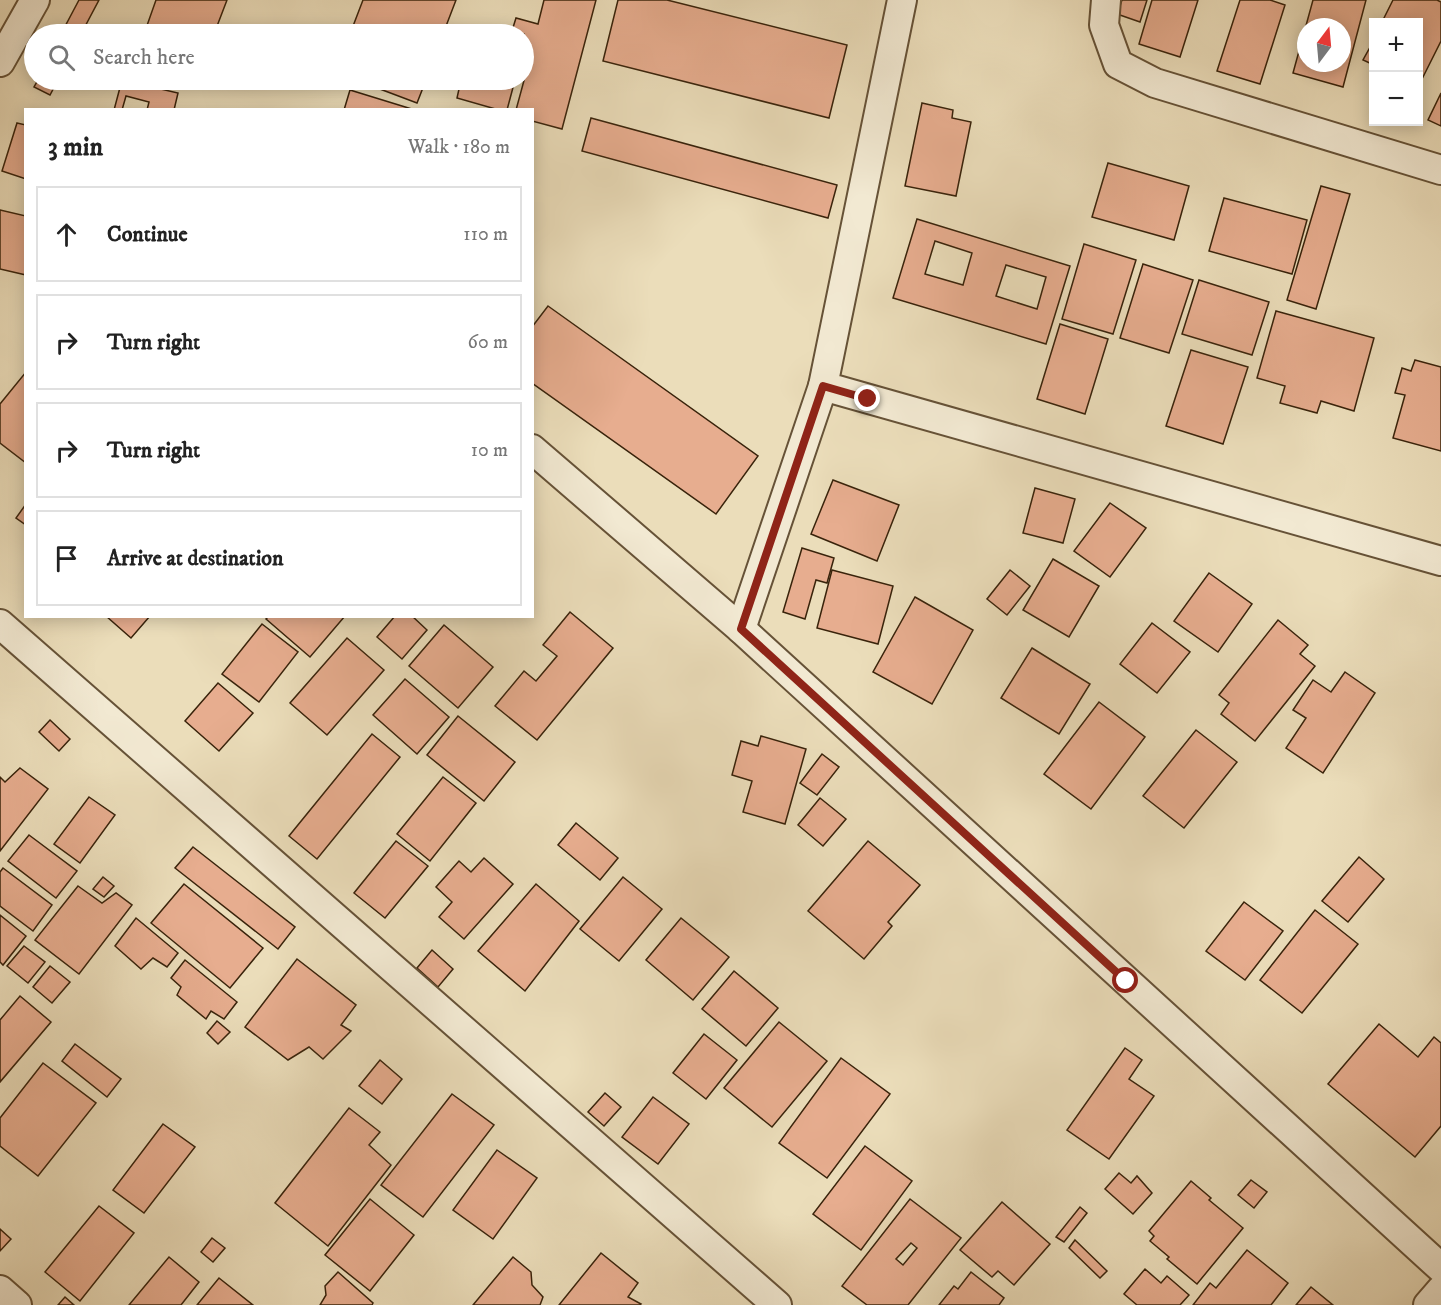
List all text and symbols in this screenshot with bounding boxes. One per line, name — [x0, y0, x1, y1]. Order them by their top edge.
north arrow — [1297, 18, 1351, 72]
map controls — [1369, 18, 1423, 126]
button: + — [1369, 18, 1423, 72]
search box — [24, 24, 534, 90]
icon: search — [45, 41, 78, 74]
text: Search here — [93, 44, 195, 71]
button: − — [1369, 72, 1423, 126]
text: 3 min — [48, 131, 103, 164]
text: Walk · 180 m — [408, 135, 510, 160]
icon: ahead — [50, 218, 83, 251]
text: Continue — [107, 221, 188, 248]
text: 110 m — [463, 222, 508, 247]
icon: right — [50, 326, 83, 359]
text: Turn right — [107, 329, 200, 356]
text: 60 m — [468, 330, 508, 355]
route end — [854, 385, 880, 411]
icon: right — [50, 434, 83, 467]
text: Turn right — [107, 437, 200, 464]
text: 10 m — [471, 438, 508, 463]
icon: arrive — [50, 542, 83, 575]
text: Arrive at destination — [107, 545, 284, 572]
route start — [1112, 967, 1138, 993]

